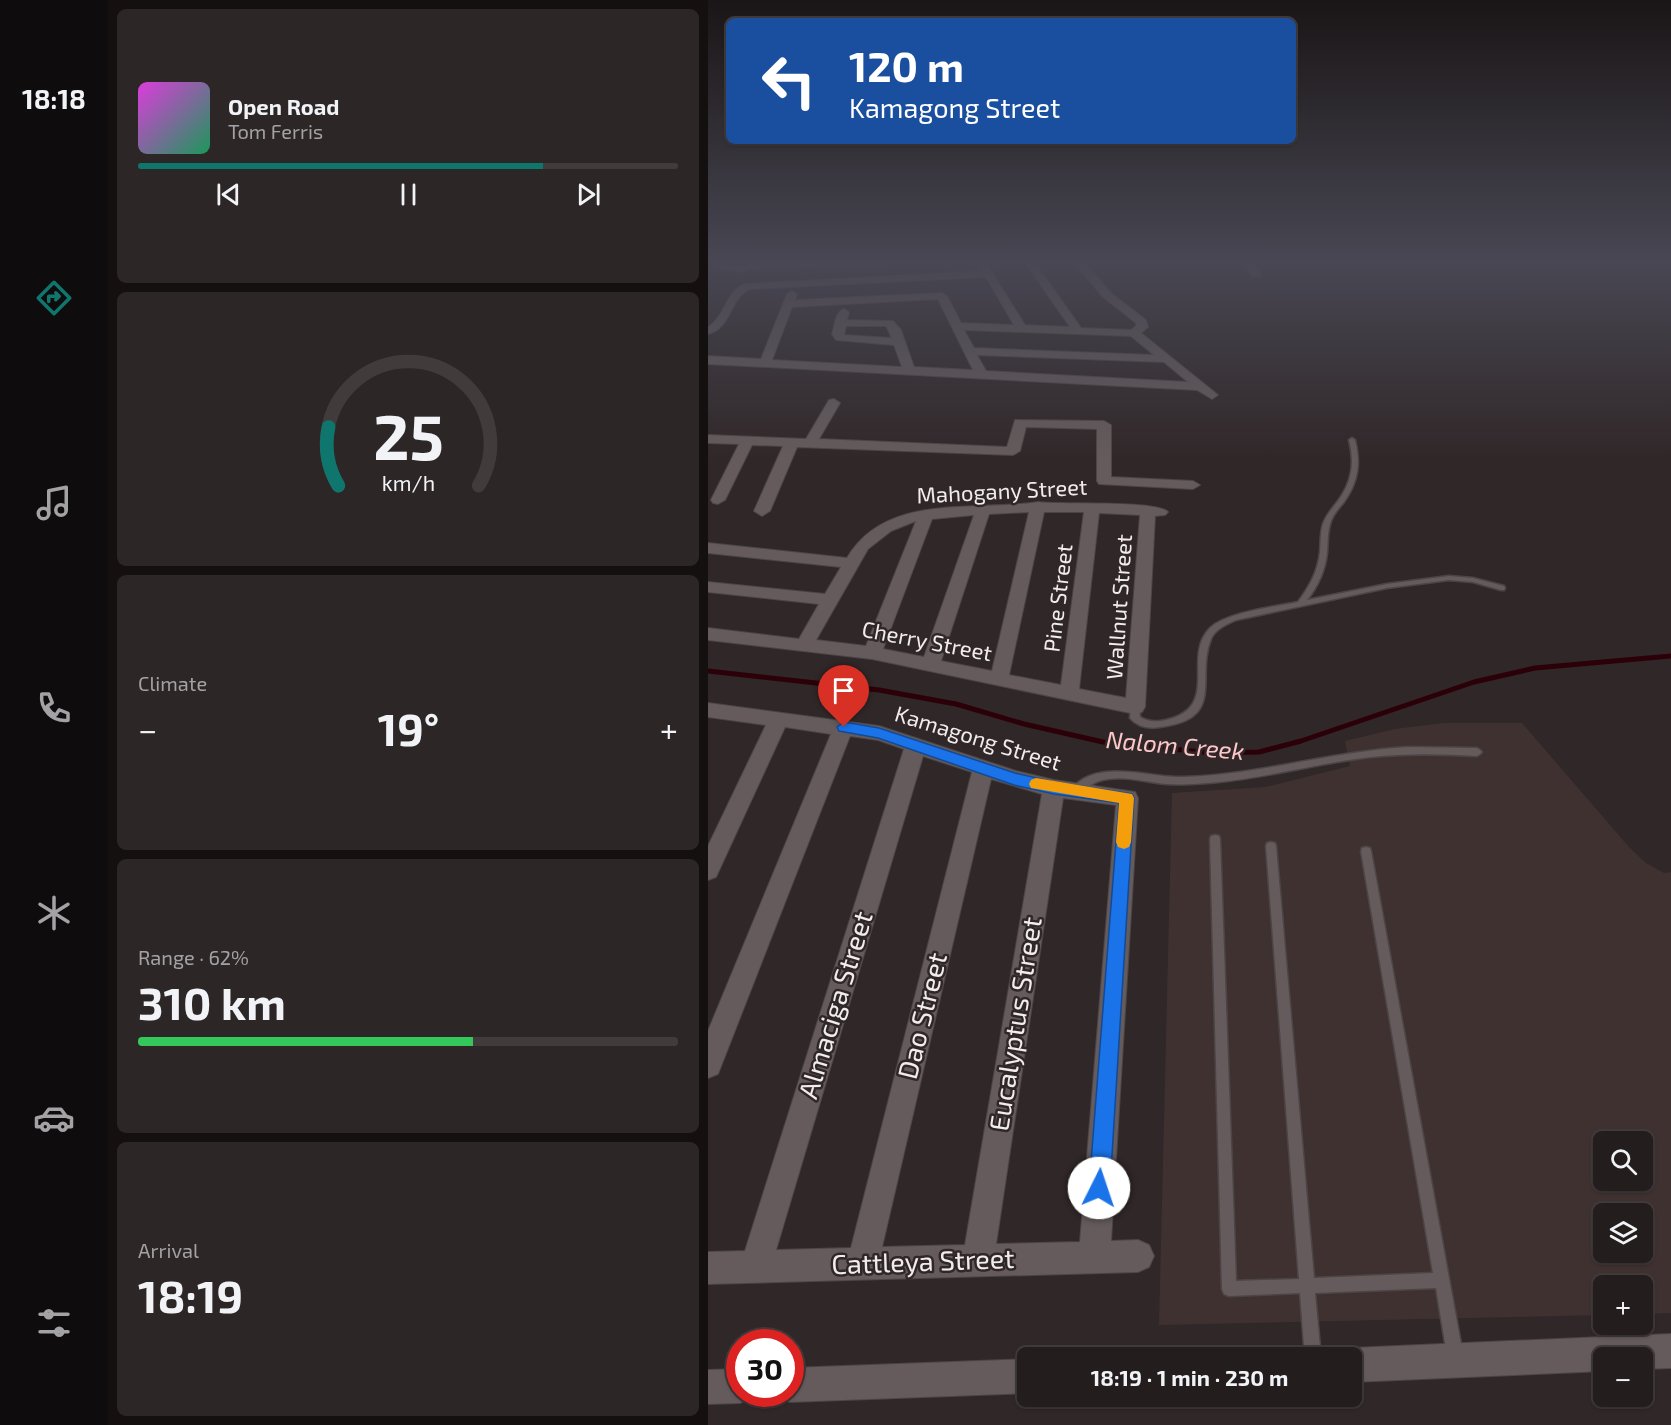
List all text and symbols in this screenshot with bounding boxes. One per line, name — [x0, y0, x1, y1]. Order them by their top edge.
text: 120 m — [849, 40, 964, 90]
icon: left — [750, 42, 828, 120]
text: 18:18 — [22, 82, 86, 114]
text: Kamagong Street — [849, 91, 1060, 123]
text: Open Road — [228, 93, 340, 119]
text: Tom Ferris — [228, 119, 323, 143]
icon: previous — [212, 178, 245, 211]
icon: pause — [392, 178, 425, 211]
icon: next — [572, 178, 605, 211]
icon: directions — [33, 277, 75, 319]
text: 25 — [373, 398, 443, 473]
text: km/h — [381, 471, 435, 496]
street label: Mahogany Street — [916, 473, 1088, 507]
icon: music — [33, 482, 75, 524]
street label: Wallnut Street — [1100, 533, 1136, 680]
street label: Pine Street — [1037, 542, 1077, 654]
street label: Cherry Street — [860, 615, 994, 665]
pin — [818, 665, 869, 727]
text: Climate — [138, 671, 207, 695]
icon: arrive — [827, 674, 860, 707]
icon: phone — [33, 687, 75, 729]
street label: Kamagong Street — [892, 699, 1064, 775]
text: 19° — [378, 701, 439, 755]
text: − — [138, 709, 157, 749]
text: + — [660, 709, 678, 749]
water label: Nalom Creek — [1105, 724, 1245, 765]
icon: climate — [33, 892, 75, 934]
street label: Almaciga Street — [790, 907, 879, 1102]
street label: Eucalyptus Street — [981, 914, 1048, 1133]
text: Range · 62% — [138, 945, 249, 969]
street label: Dao Street — [890, 949, 952, 1082]
text: 310 km — [138, 975, 286, 1029]
icon: car — [33, 1097, 75, 1139]
map controls — [1593, 1131, 1653, 1407]
button: search — [1593, 1131, 1653, 1191]
position arrow — [1067, 1156, 1131, 1220]
button: layers — [1593, 1203, 1653, 1263]
text: Arrival — [138, 1238, 199, 1262]
street label: Cattleya Street — [831, 1241, 1015, 1280]
text: 18:19 — [138, 1268, 243, 1322]
button: + — [1593, 1275, 1653, 1335]
icon: filters — [33, 1302, 75, 1344]
speed limit sign: 30 — [726, 1329, 804, 1407]
button: − — [1593, 1347, 1653, 1407]
text: 18:19 · 1 min · 230 m — [1091, 1364, 1288, 1390]

